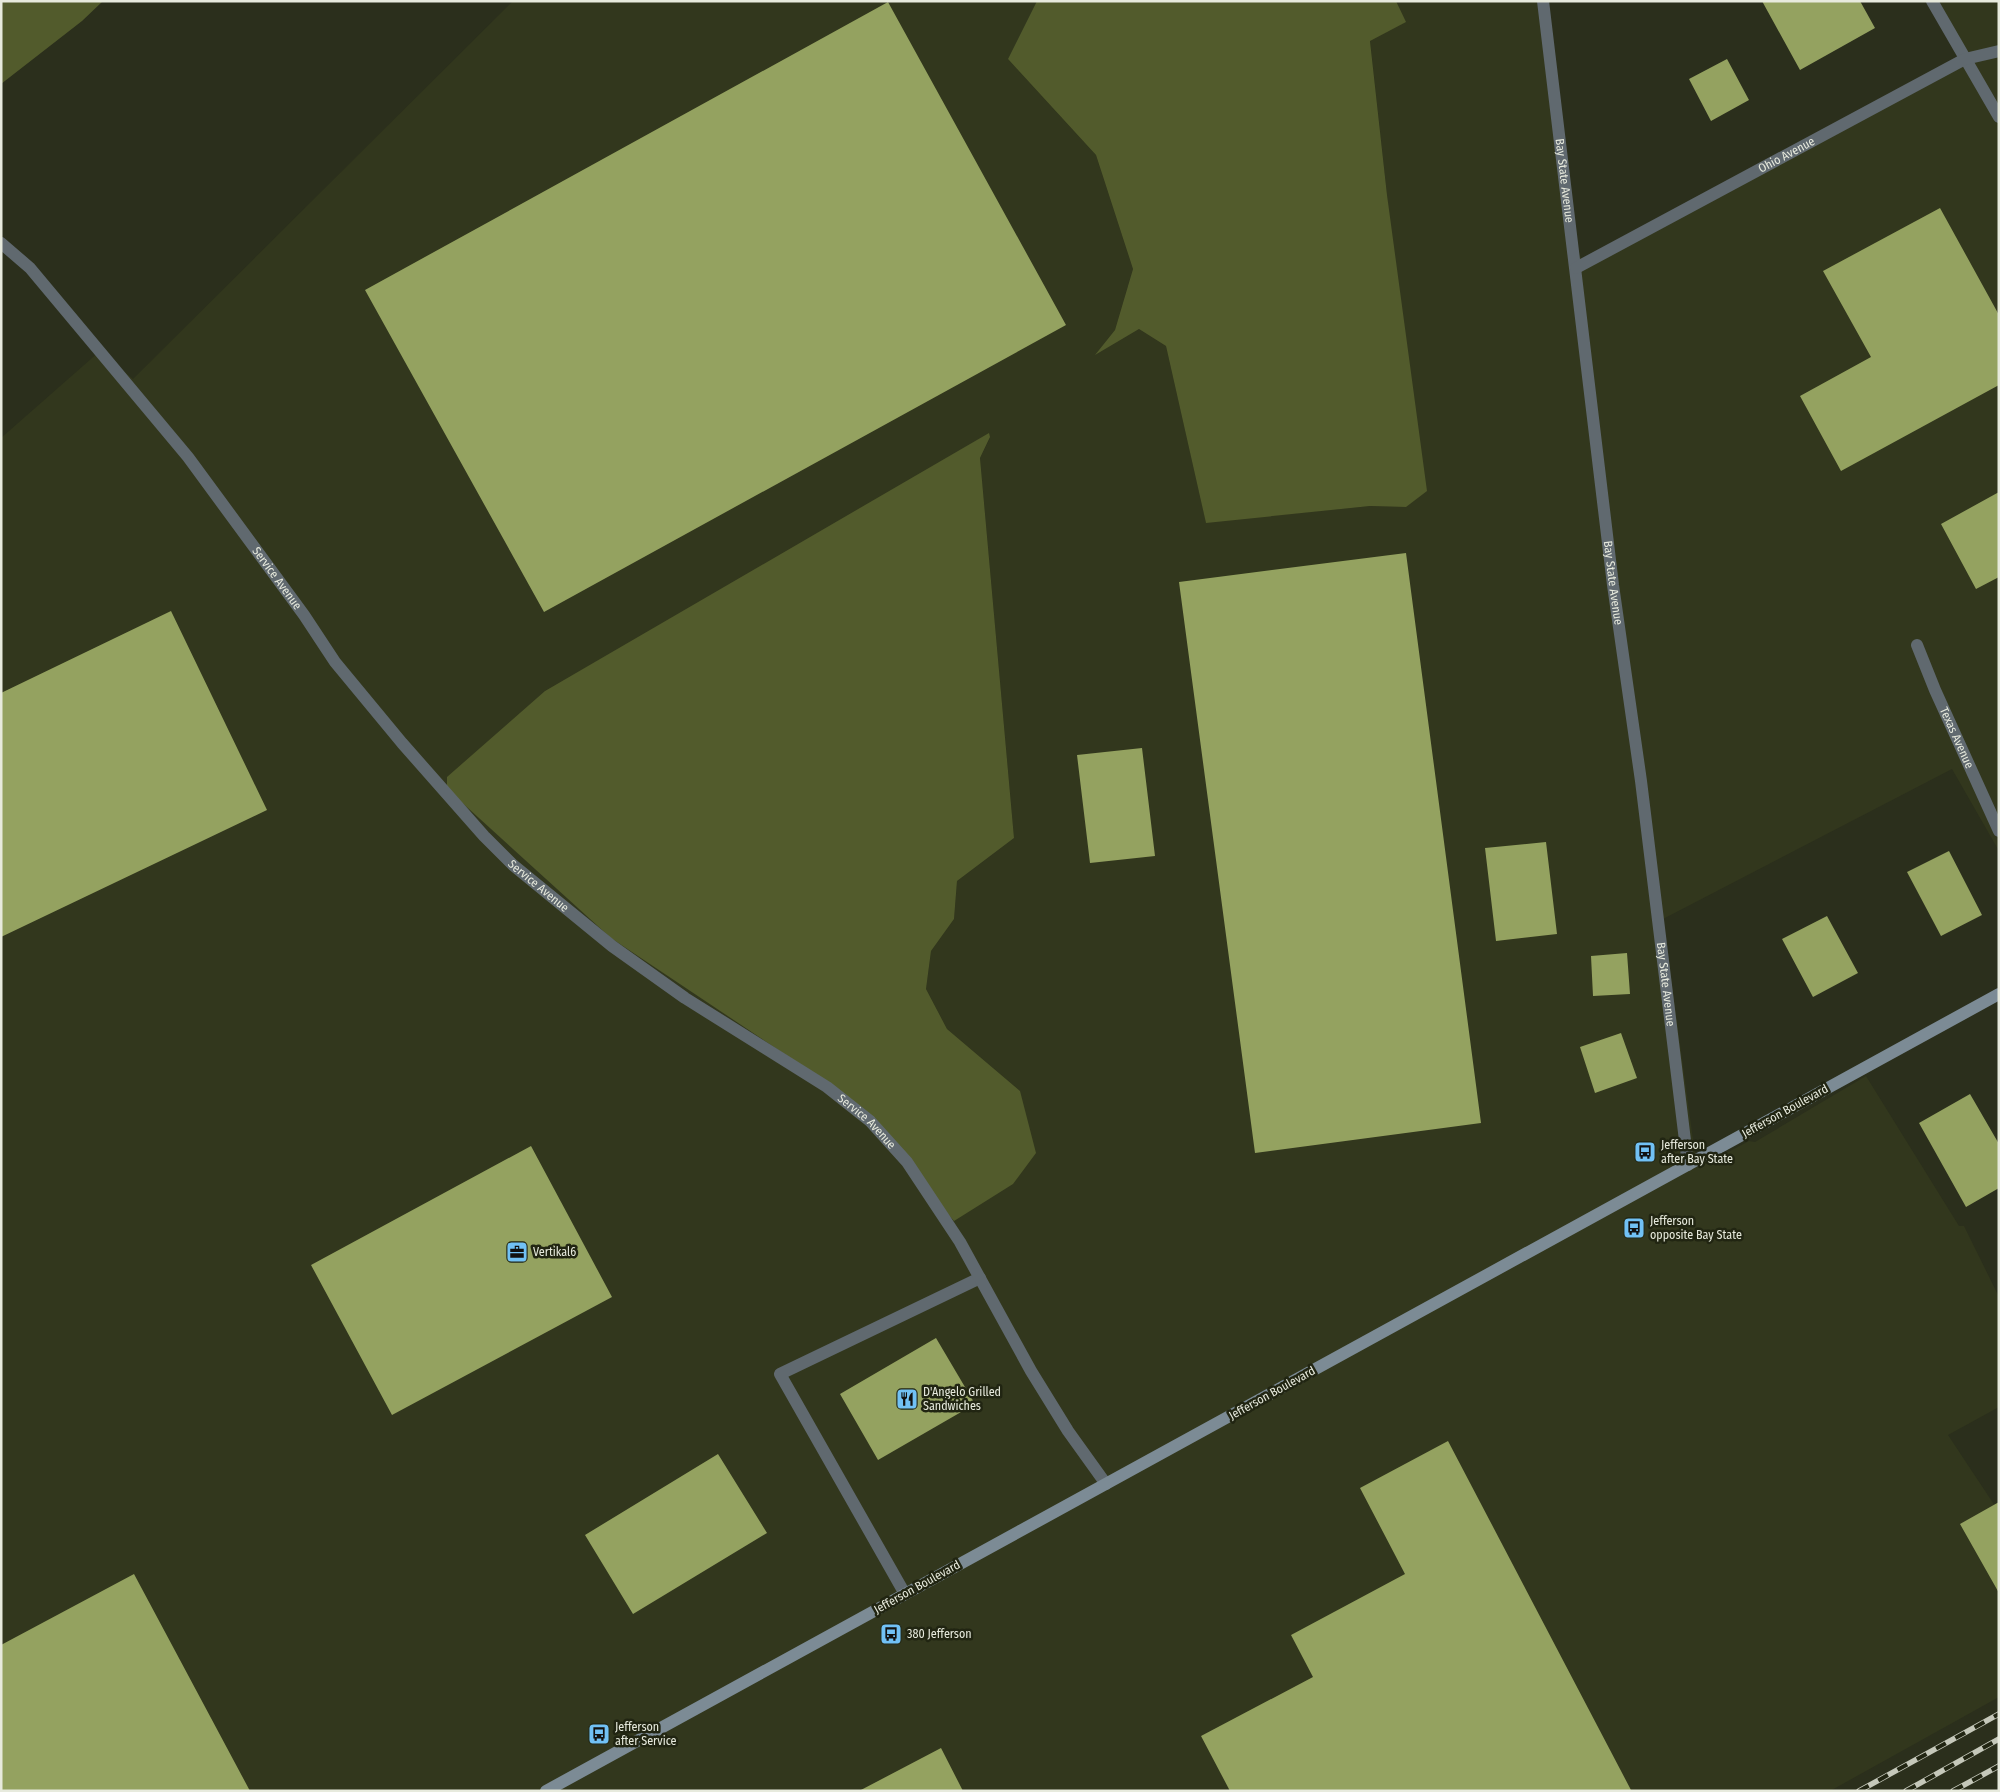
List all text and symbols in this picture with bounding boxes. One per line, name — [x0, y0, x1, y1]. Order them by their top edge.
street label: Ohio Avenue — [1756, 134, 1817, 176]
street label: Bay State Avenue — [1553, 138, 1577, 224]
street label: Bay State Avenue — [1601, 540, 1626, 626]
street label: Service Avenue — [249, 544, 305, 612]
street label: Texas Avenue — [1937, 705, 1977, 771]
street label: Service Avenue — [505, 857, 572, 915]
street label: Bay State Avenue — [1654, 941, 1678, 1027]
street label: Jefferson Boulevard — [1739, 1082, 1831, 1140]
street label: Service Avenue — [835, 1091, 899, 1152]
place label: Jefferson after Bay State — [1661, 1138, 1733, 1166]
bus stop icon: Jefferson after Bay State — [1633, 1140, 1657, 1164]
place label: Jefferson opposite Bay State — [1650, 1214, 1742, 1242]
bus stop icon: Jefferson opposite Bay State — [1622, 1216, 1646, 1240]
office icon: Vertikal6 — [505, 1240, 529, 1264]
place label: Vertikal6 — [533, 1245, 576, 1259]
street label: Jefferson Boulevard — [1226, 1364, 1318, 1422]
place label: D'Angelo Grilled Sandwiches — [923, 1385, 1001, 1413]
restaurant icon: D'Angelo Grilled Sandwiches — [895, 1387, 919, 1411]
street label: Jefferson Boulevard — [871, 1558, 963, 1616]
bus stop icon: 380 Jefferson — [879, 1622, 903, 1646]
place label: 380 Jefferson — [907, 1627, 972, 1641]
place label: Jefferson after Service — [615, 1720, 677, 1748]
bus stop icon: Jefferson after Service — [587, 1722, 611, 1746]

